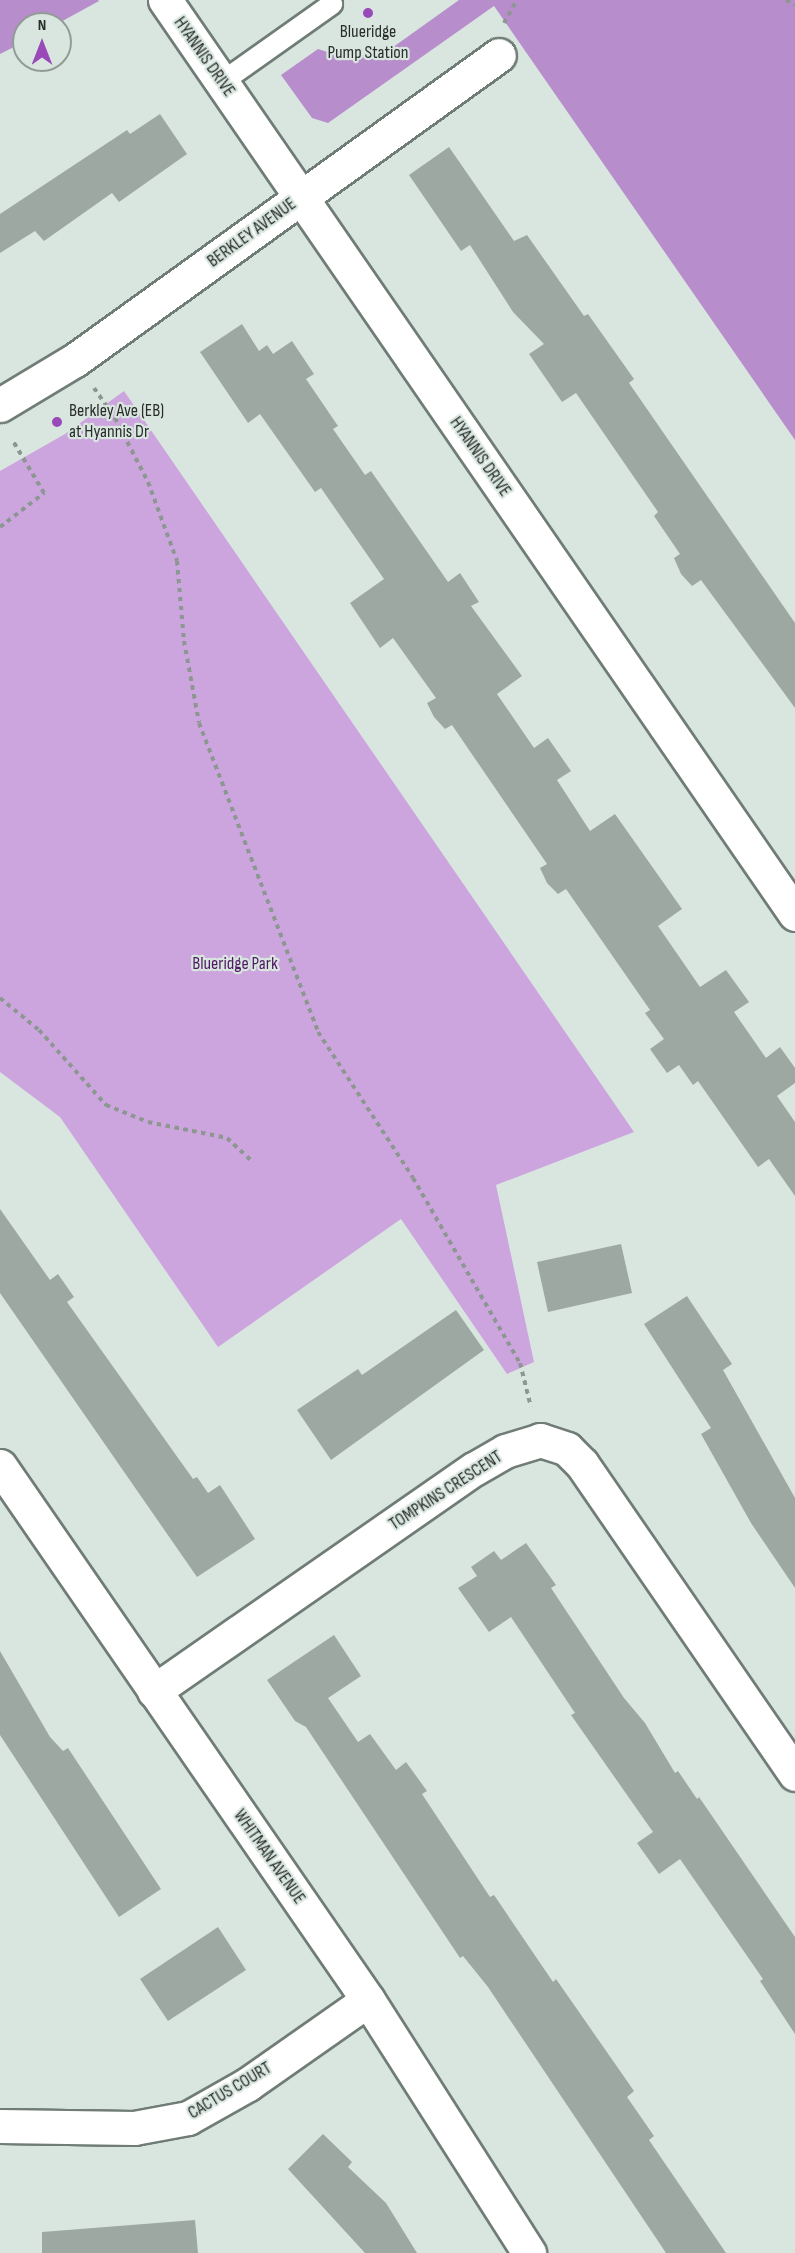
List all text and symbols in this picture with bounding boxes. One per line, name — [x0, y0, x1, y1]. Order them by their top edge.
marker: Blueridge Pump Station — [361, 6, 375, 20]
north arrow — [12, 12, 72, 72]
street label: HYANNIS DRIVE — [169, 13, 239, 101]
text: N — [38, 16, 46, 35]
place label: Blueridge Pump Station — [327, 22, 409, 64]
street label: BERKLEY AVENUE — [203, 194, 301, 272]
place label: Berkley Ave (EB) at Hyannis Dr — [69, 401, 164, 444]
street label: HYANNIS DRIVE — [445, 413, 515, 501]
marker: Berkley Ave (EB) at Hyannis Dr — [50, 415, 64, 429]
park label: Blueridge Park — [192, 953, 278, 975]
street label: TOMPKINS CRESCENT — [385, 1446, 507, 1536]
street label: WHITMAN AVENUE — [228, 1806, 310, 1908]
street label: CACTUS COURT — [184, 2058, 276, 2124]

